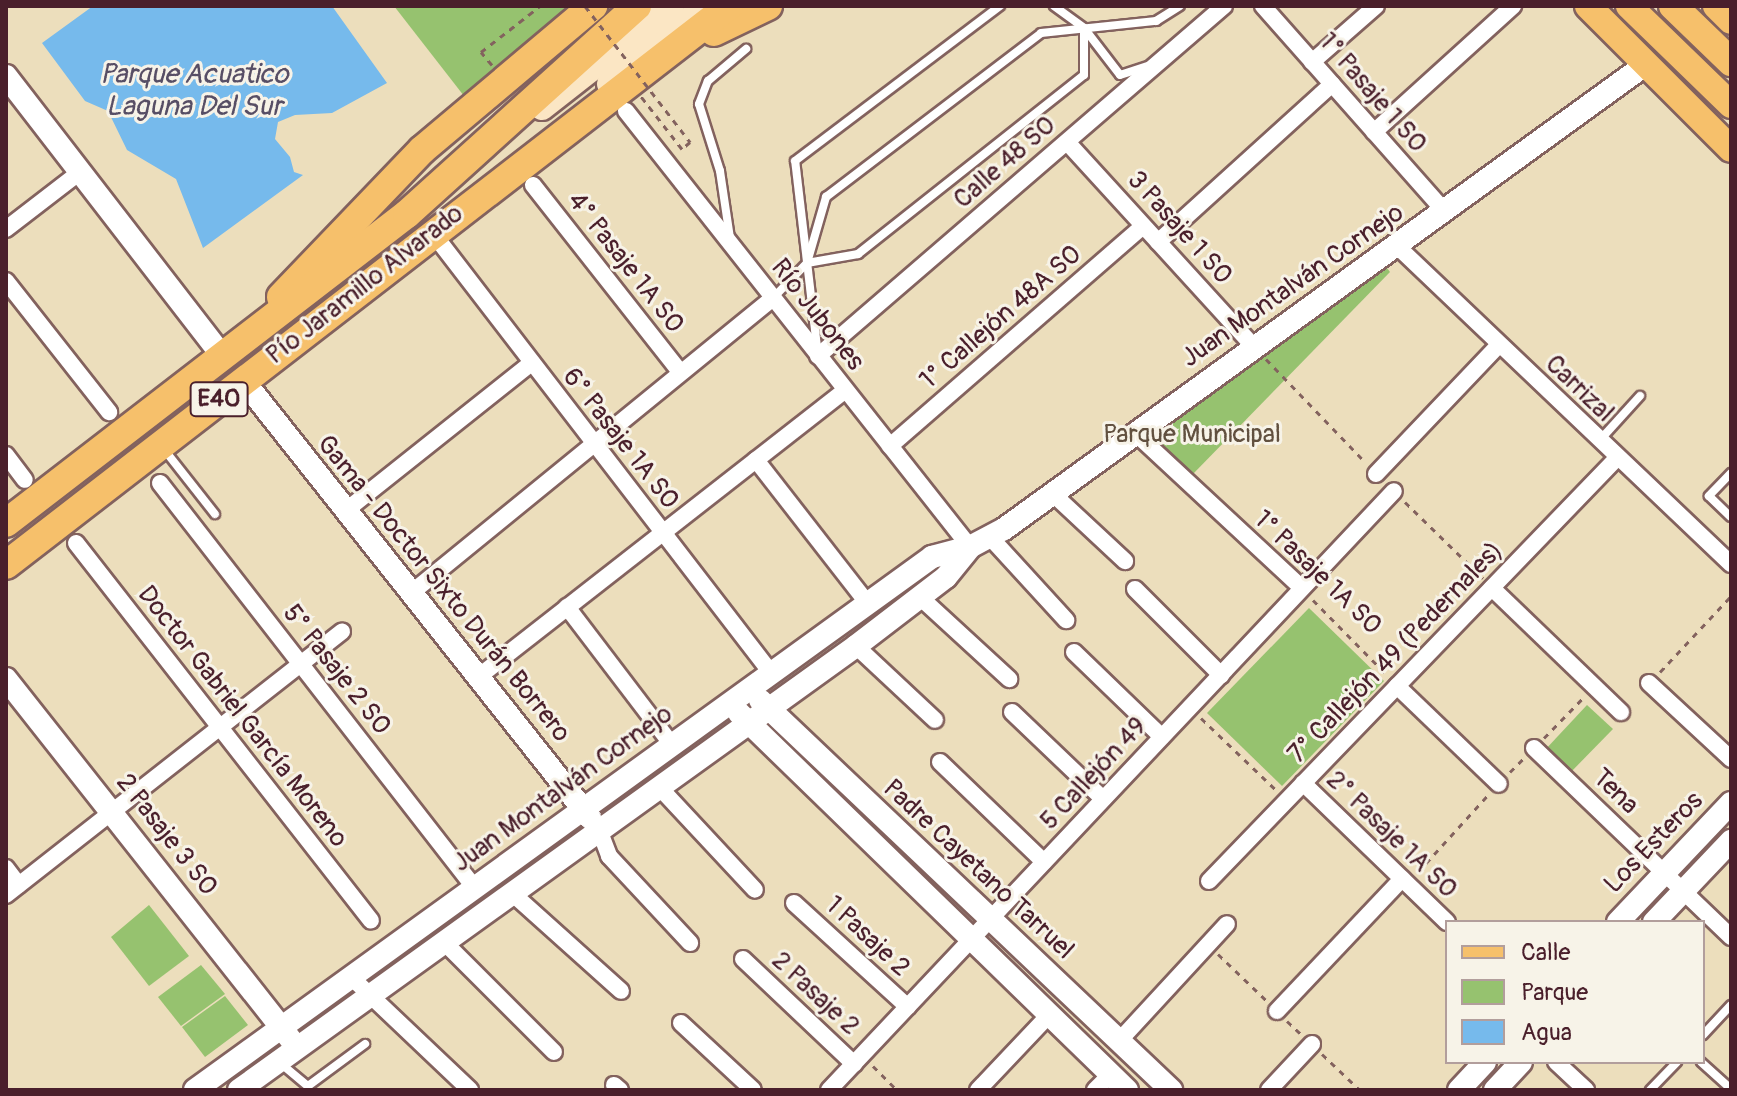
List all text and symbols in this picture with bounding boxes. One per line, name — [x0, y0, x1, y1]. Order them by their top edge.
street label: 1° Pasaje 1 SO — [1312, 27, 1432, 159]
water label: Parque Acuatico Laguna Del Sur — [100, 58, 288, 124]
street label: Calle 48 SO — [948, 110, 1062, 216]
street label: 3 Pasaje 1 SO — [1120, 165, 1238, 291]
street label: 4° Pasaje 1A SO — [560, 186, 690, 340]
street label: Pío Jaramillo Alvarado — [260, 198, 470, 372]
street label: Juan Montalván Cornejo — [1176, 198, 1410, 374]
street label: 1° Callejón 48A SO — [914, 239, 1088, 397]
street label: Río Jubones — [764, 253, 870, 377]
street label: Carrizal — [1538, 349, 1620, 429]
street label: 6° Pasaje 1A SO — [555, 362, 685, 516]
road number: E40 — [189, 379, 249, 419]
park label: Parque Municipal — [1103, 419, 1281, 451]
street label: Gama - Doctor Sixto Durán Borrero — [310, 429, 576, 749]
street label: 1° Pasaje 1A SO — [1247, 504, 1387, 642]
street label: 7° Callejón 49 (Pedernales) — [1282, 536, 1510, 770]
street label: Doctor Gabriel García Moreno — [130, 580, 354, 854]
street label: 5° Pasaje 2 SO — [276, 599, 396, 741]
street label: Juan Montalván Cornejo — [447, 699, 679, 879]
street label: 5 Callejón 49 — [1034, 711, 1154, 837]
street label: Tena — [1585, 763, 1645, 821]
street label: 2° Pasaje 1A SO — [1319, 765, 1463, 905]
street label: 2 Pasaje 3 SO — [109, 768, 223, 902]
street label: Padre Cayetano Tarruel — [876, 774, 1080, 966]
street label: Los Esteros — [1598, 786, 1710, 900]
street label: 1 Pasaje 2 — [818, 890, 916, 984]
legend — [1445, 920, 1705, 1064]
text: Calle — [1521, 938, 1570, 967]
street label: 2 Pasaje 2 — [765, 946, 865, 1042]
text: Parque — [1521, 978, 1588, 1007]
text: Agua — [1521, 1018, 1572, 1047]

